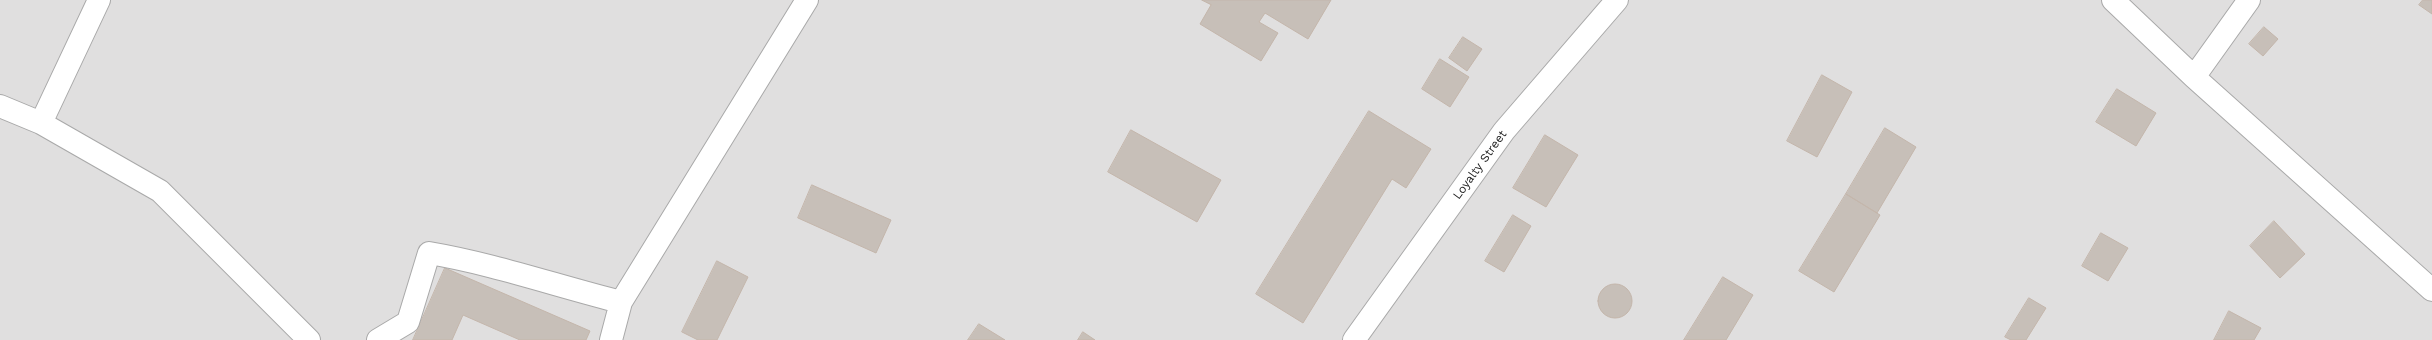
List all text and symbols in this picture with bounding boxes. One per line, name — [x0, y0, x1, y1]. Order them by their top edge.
street label: Loyalty Street — [1450, 128, 1510, 202]

